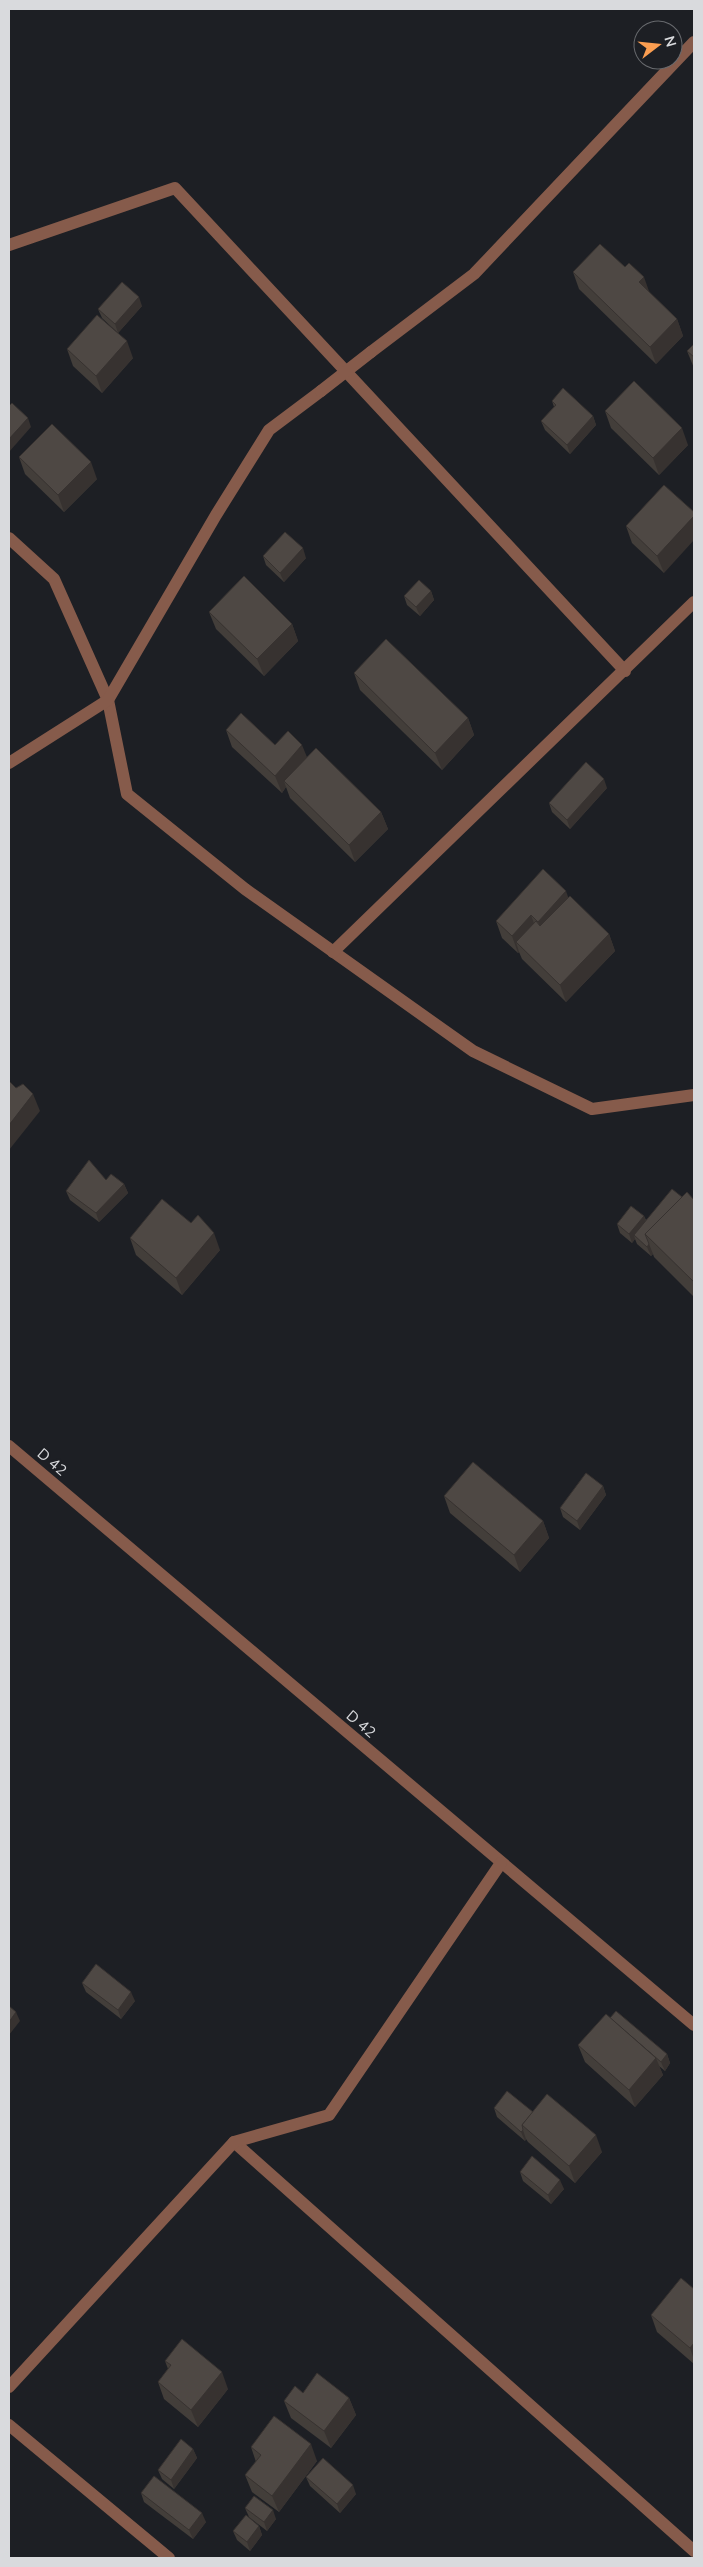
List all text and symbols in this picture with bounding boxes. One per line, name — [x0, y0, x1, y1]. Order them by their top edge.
north arrow — [633, 20, 683, 70]
text: N — [659, 34, 681, 49]
street label: D 42 — [33, 1444, 71, 1480]
street label: D 42 — [342, 1706, 380, 1742]

